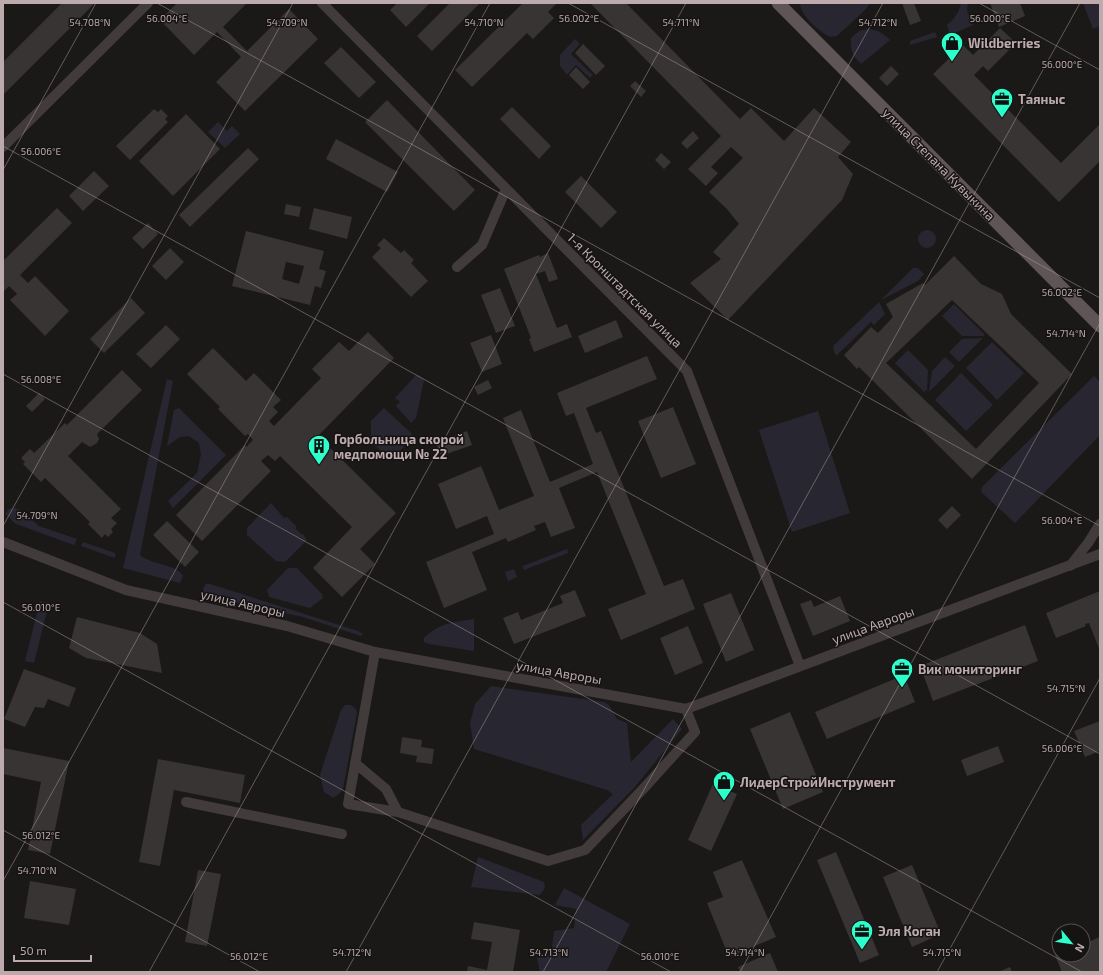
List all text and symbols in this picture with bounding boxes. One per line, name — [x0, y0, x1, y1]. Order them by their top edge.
text: 56.004°E — [147, 12, 188, 24]
text: 56.002°E — [559, 12, 600, 24]
text: 56.000°E — [970, 12, 1011, 24]
text: 54.708°N — [69, 16, 111, 28]
text: 54.709°N — [267, 16, 308, 28]
text: 54.710°N — [464, 16, 504, 28]
text: 54.711°N — [662, 16, 700, 28]
text: 54.712°N — [859, 16, 897, 28]
shop icon: Wildberries — [939, 30, 965, 63]
place label: Wildberries — [968, 35, 1040, 51]
text: 56.000°E — [1042, 58, 1083, 70]
office icon: Таяныс — [989, 86, 1015, 119]
place label: Таяныс — [1018, 91, 1066, 107]
street label: улица Степана Кувыкина — [879, 104, 999, 224]
text: 56.006°E — [21, 145, 62, 157]
street label: 1-я Кронштадтская улица — [564, 229, 686, 351]
text: 56.002°E — [1042, 286, 1083, 298]
text: 54.714°N — [1046, 327, 1086, 339]
text: 56.008°E — [21, 373, 62, 385]
place label: Горбольница скорой медпомощи № 22 — [334, 431, 464, 462]
building icon: Горбольница скорой медпомощи № 22 — [306, 433, 332, 466]
text: 54.709°N — [17, 509, 58, 521]
text: 56.004°E — [1042, 514, 1083, 526]
street label: улица Авроры — [199, 585, 287, 621]
text: 56.010°E — [22, 601, 61, 613]
street label: улица Авроры — [830, 603, 916, 647]
office icon: Вик мониторинг — [889, 656, 915, 689]
street label: улица Авроры — [515, 657, 603, 687]
place label: Вик мониторинг — [918, 661, 1022, 677]
text: 54.715°N — [1047, 682, 1085, 694]
text: 56.006°E — [1042, 742, 1083, 754]
shop icon: ЛидерСтройИнструмент — [711, 769, 737, 802]
place label: ЛидерСтройИнструмент — [740, 774, 896, 790]
text: 56.012°E — [22, 829, 61, 841]
text: 54.710°N — [17, 864, 57, 876]
office icon: Эля Коган — [849, 918, 875, 951]
place label: Эля Коган — [878, 923, 941, 939]
north arrow — [1051, 923, 1091, 963]
scale bar — [14, 937, 91, 963]
text: N — [1073, 941, 1088, 955]
text: 50 m — [20, 943, 47, 957]
text: 54.712°N — [333, 946, 371, 958]
text: 54.713°N — [530, 946, 568, 958]
text: 54.714°N — [725, 946, 765, 958]
text: 54.715°N — [923, 946, 961, 958]
text: 56.012°E — [230, 950, 269, 962]
text: 56.010°E — [641, 950, 680, 962]

